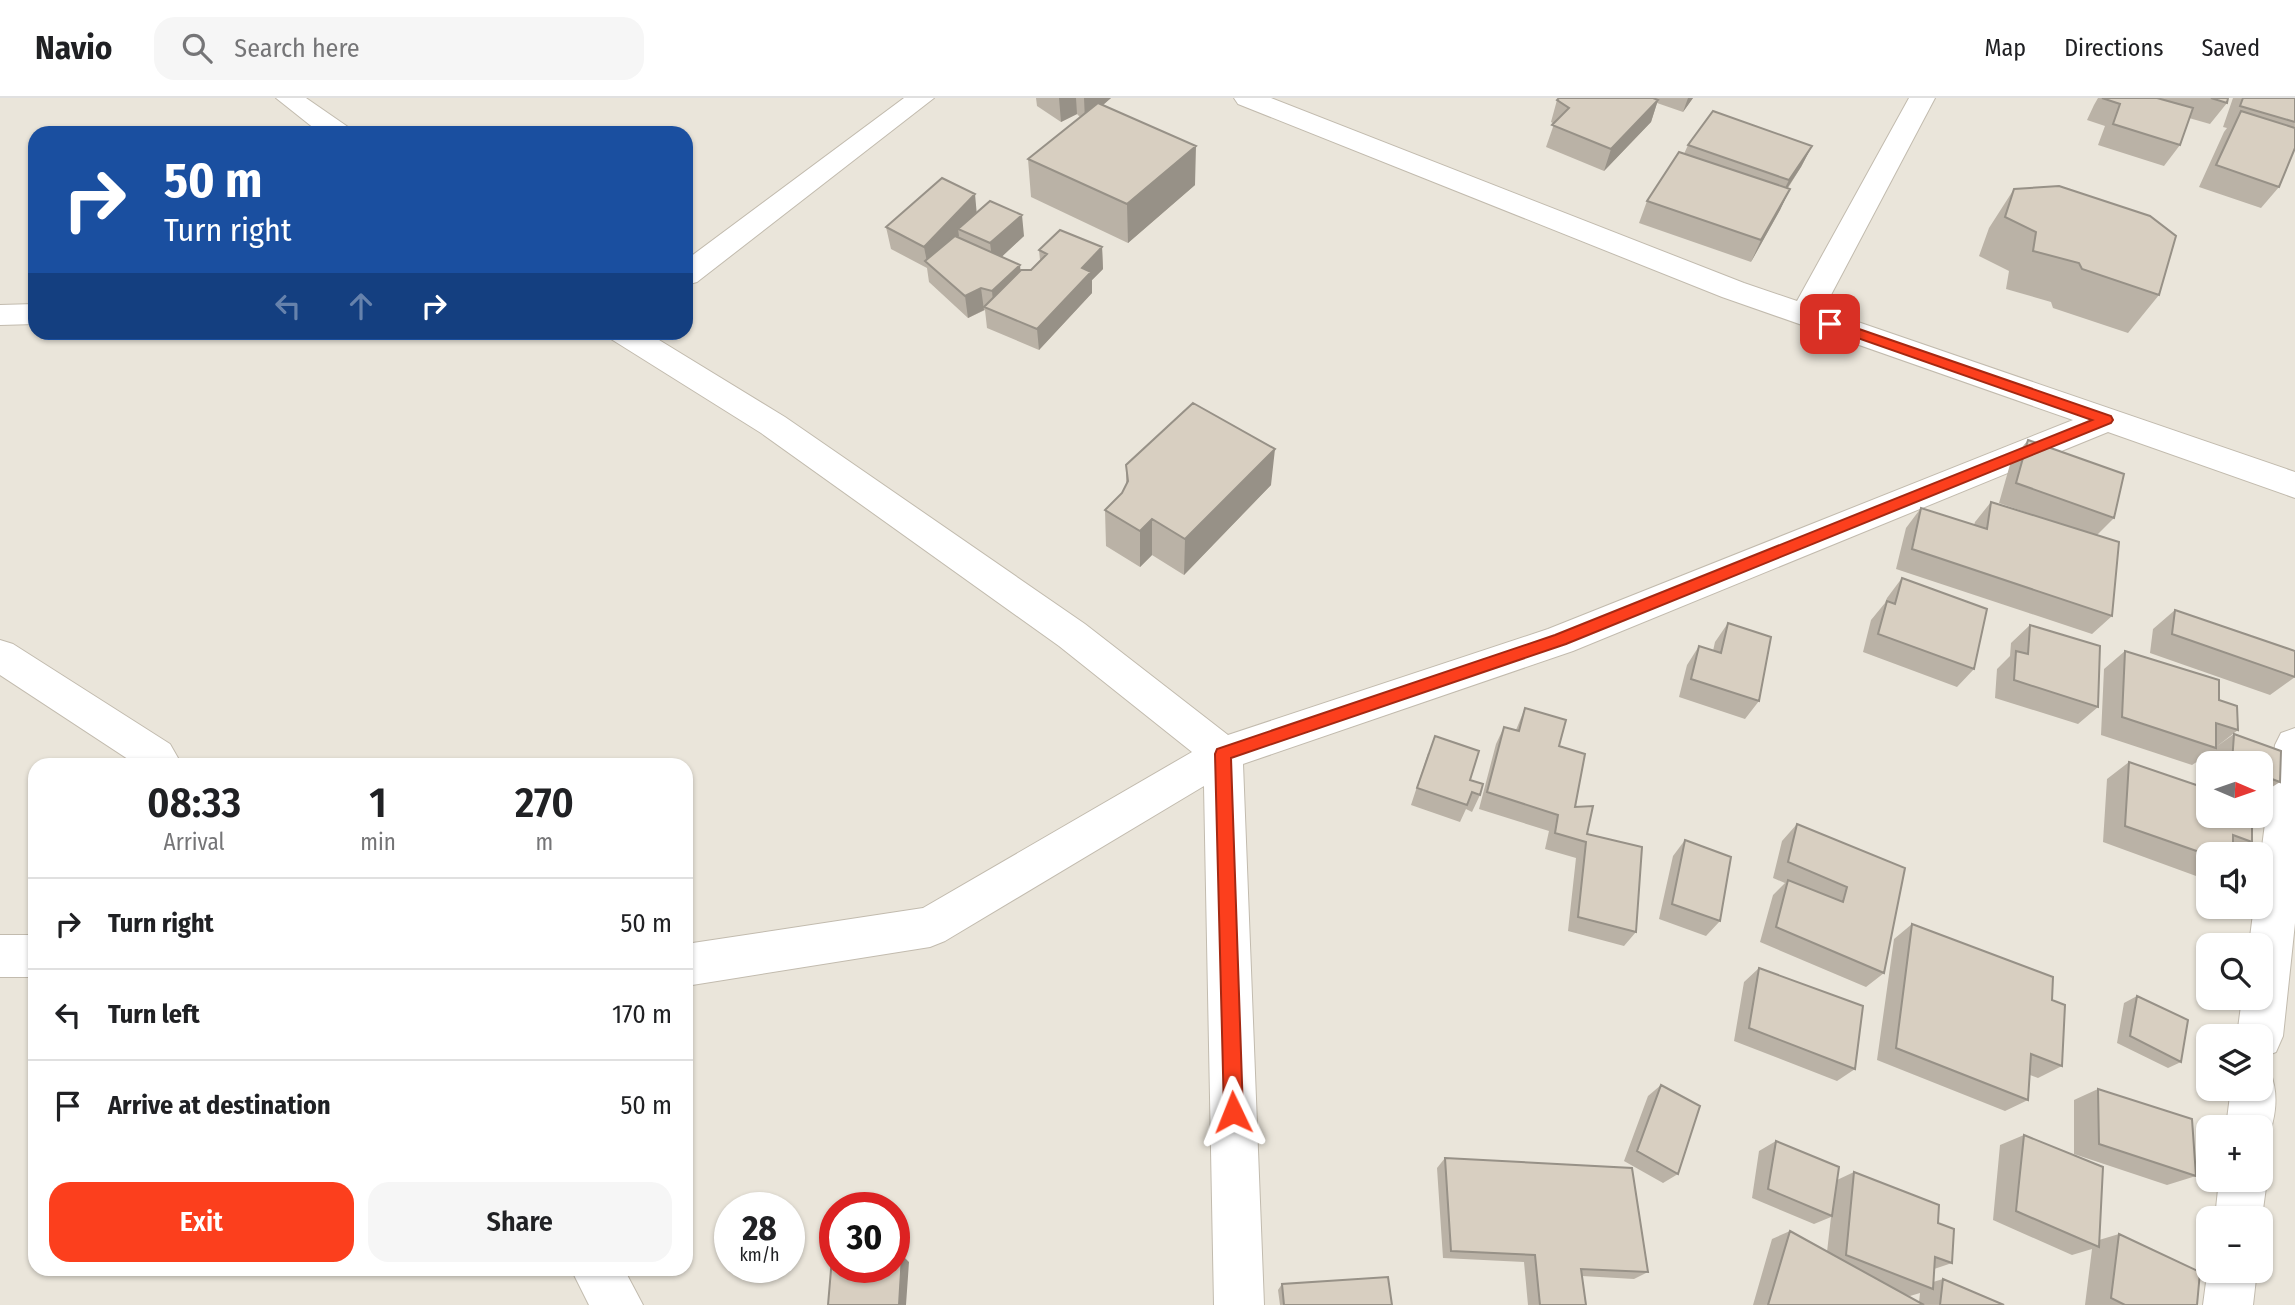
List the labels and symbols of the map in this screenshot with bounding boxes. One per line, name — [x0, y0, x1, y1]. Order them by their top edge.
pin — [1800, 294, 1860, 354]
north arrow — [2196, 751, 2273, 828]
position arrow — [1196, 1075, 1270, 1149]
speed limit sign: 30 — [819, 1192, 910, 1283]

